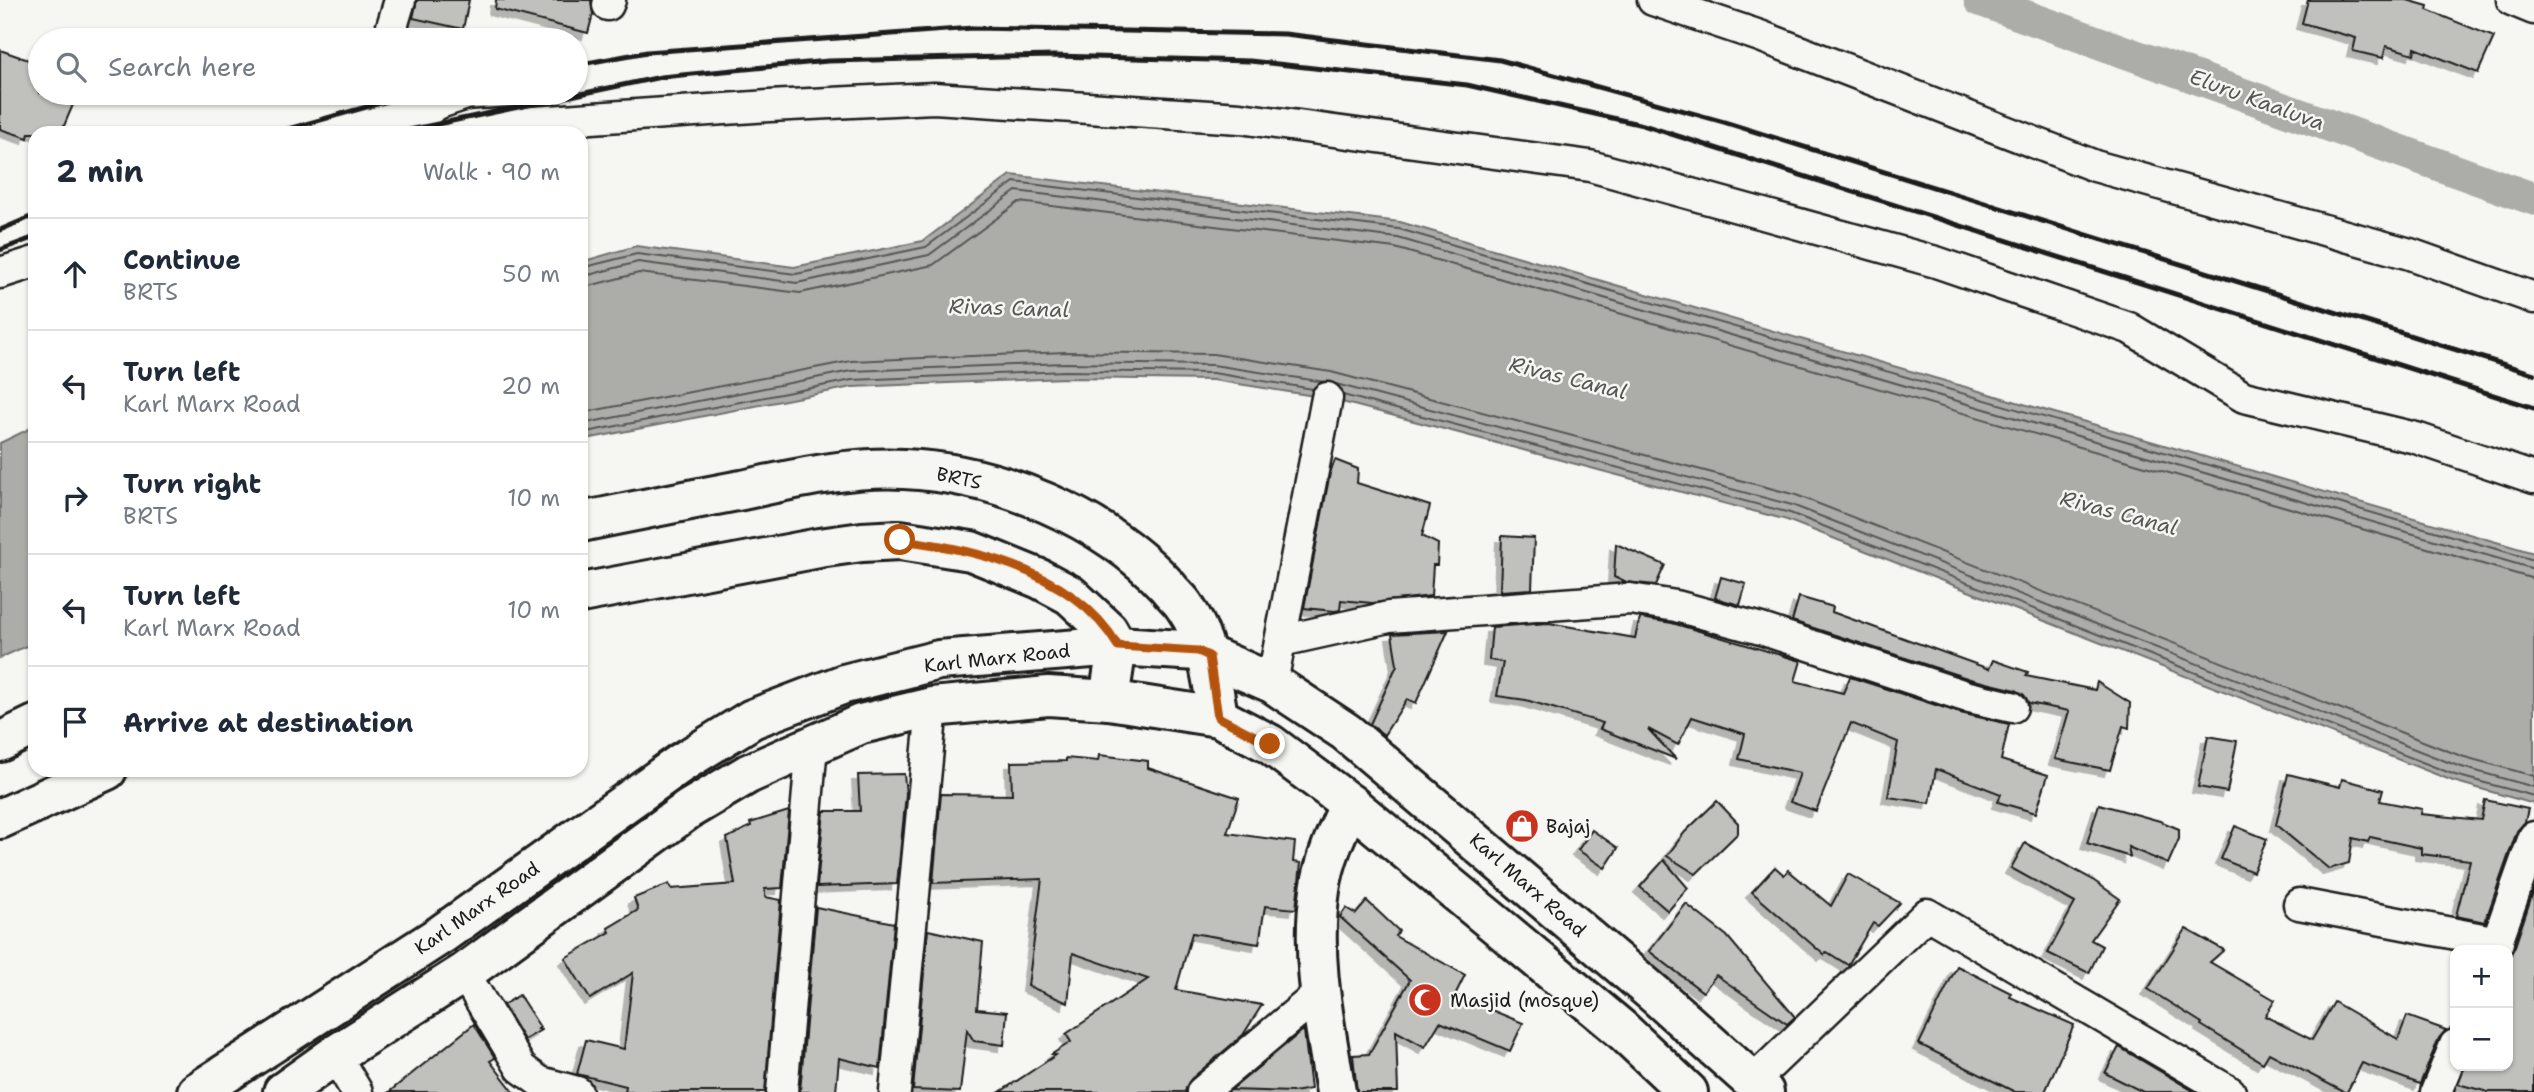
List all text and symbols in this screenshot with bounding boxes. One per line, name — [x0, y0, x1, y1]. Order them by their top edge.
search box — [28, 28, 588, 105]
icon: search — [52, 48, 90, 86]
text: Search here — [108, 49, 257, 84]
water label: Eluru Kaaluva — [2186, 63, 2328, 137]
text: 2 min — [56, 151, 143, 192]
text: Walk · 90 m — [423, 157, 560, 187]
text: Continue — [123, 242, 241, 277]
icon: ahead — [56, 255, 94, 293]
text: 50 m — [502, 259, 560, 289]
text: BRTS — [123, 277, 178, 307]
water label: Rivas Canal — [948, 292, 1070, 324]
water label: Rivas Canal — [1506, 350, 1630, 406]
text: Turn left — [123, 354, 240, 389]
icon: left — [56, 367, 94, 405]
text: 20 m — [501, 371, 560, 401]
text: Karl Marx Road — [123, 389, 301, 419]
street label: BRTS — [934, 461, 984, 495]
text: Turn right — [123, 466, 261, 501]
icon: right — [56, 479, 94, 517]
text: 10 m — [507, 483, 560, 513]
water label: Rivas Canal — [2057, 484, 2181, 542]
text: BRTS — [123, 501, 178, 531]
route start — [884, 524, 915, 555]
text: Turn left — [123, 578, 240, 613]
icon: left — [56, 591, 94, 629]
text: 10 m — [507, 595, 560, 625]
text: Karl Marx Road — [123, 613, 301, 643]
street label: Karl Marx Road — [923, 638, 1071, 678]
icon: arrive — [56, 703, 94, 741]
text: Arrive at destination — [123, 705, 413, 740]
route end — [1254, 728, 1285, 759]
shop icon: Bajaj — [1503, 807, 1541, 845]
place label: Bajaj — [1546, 814, 1590, 839]
street label: Karl Marx Road — [1464, 827, 1592, 943]
street label: Karl Marx Road — [410, 856, 544, 960]
map controls — [2450, 945, 2513, 1071]
button: + — [2450, 945, 2513, 1008]
mosque icon: Masjid (mosque) — [1406, 981, 1444, 1019]
place label: Masjid (mosque) — [1450, 988, 1599, 1013]
button: − — [2450, 1008, 2513, 1071]

